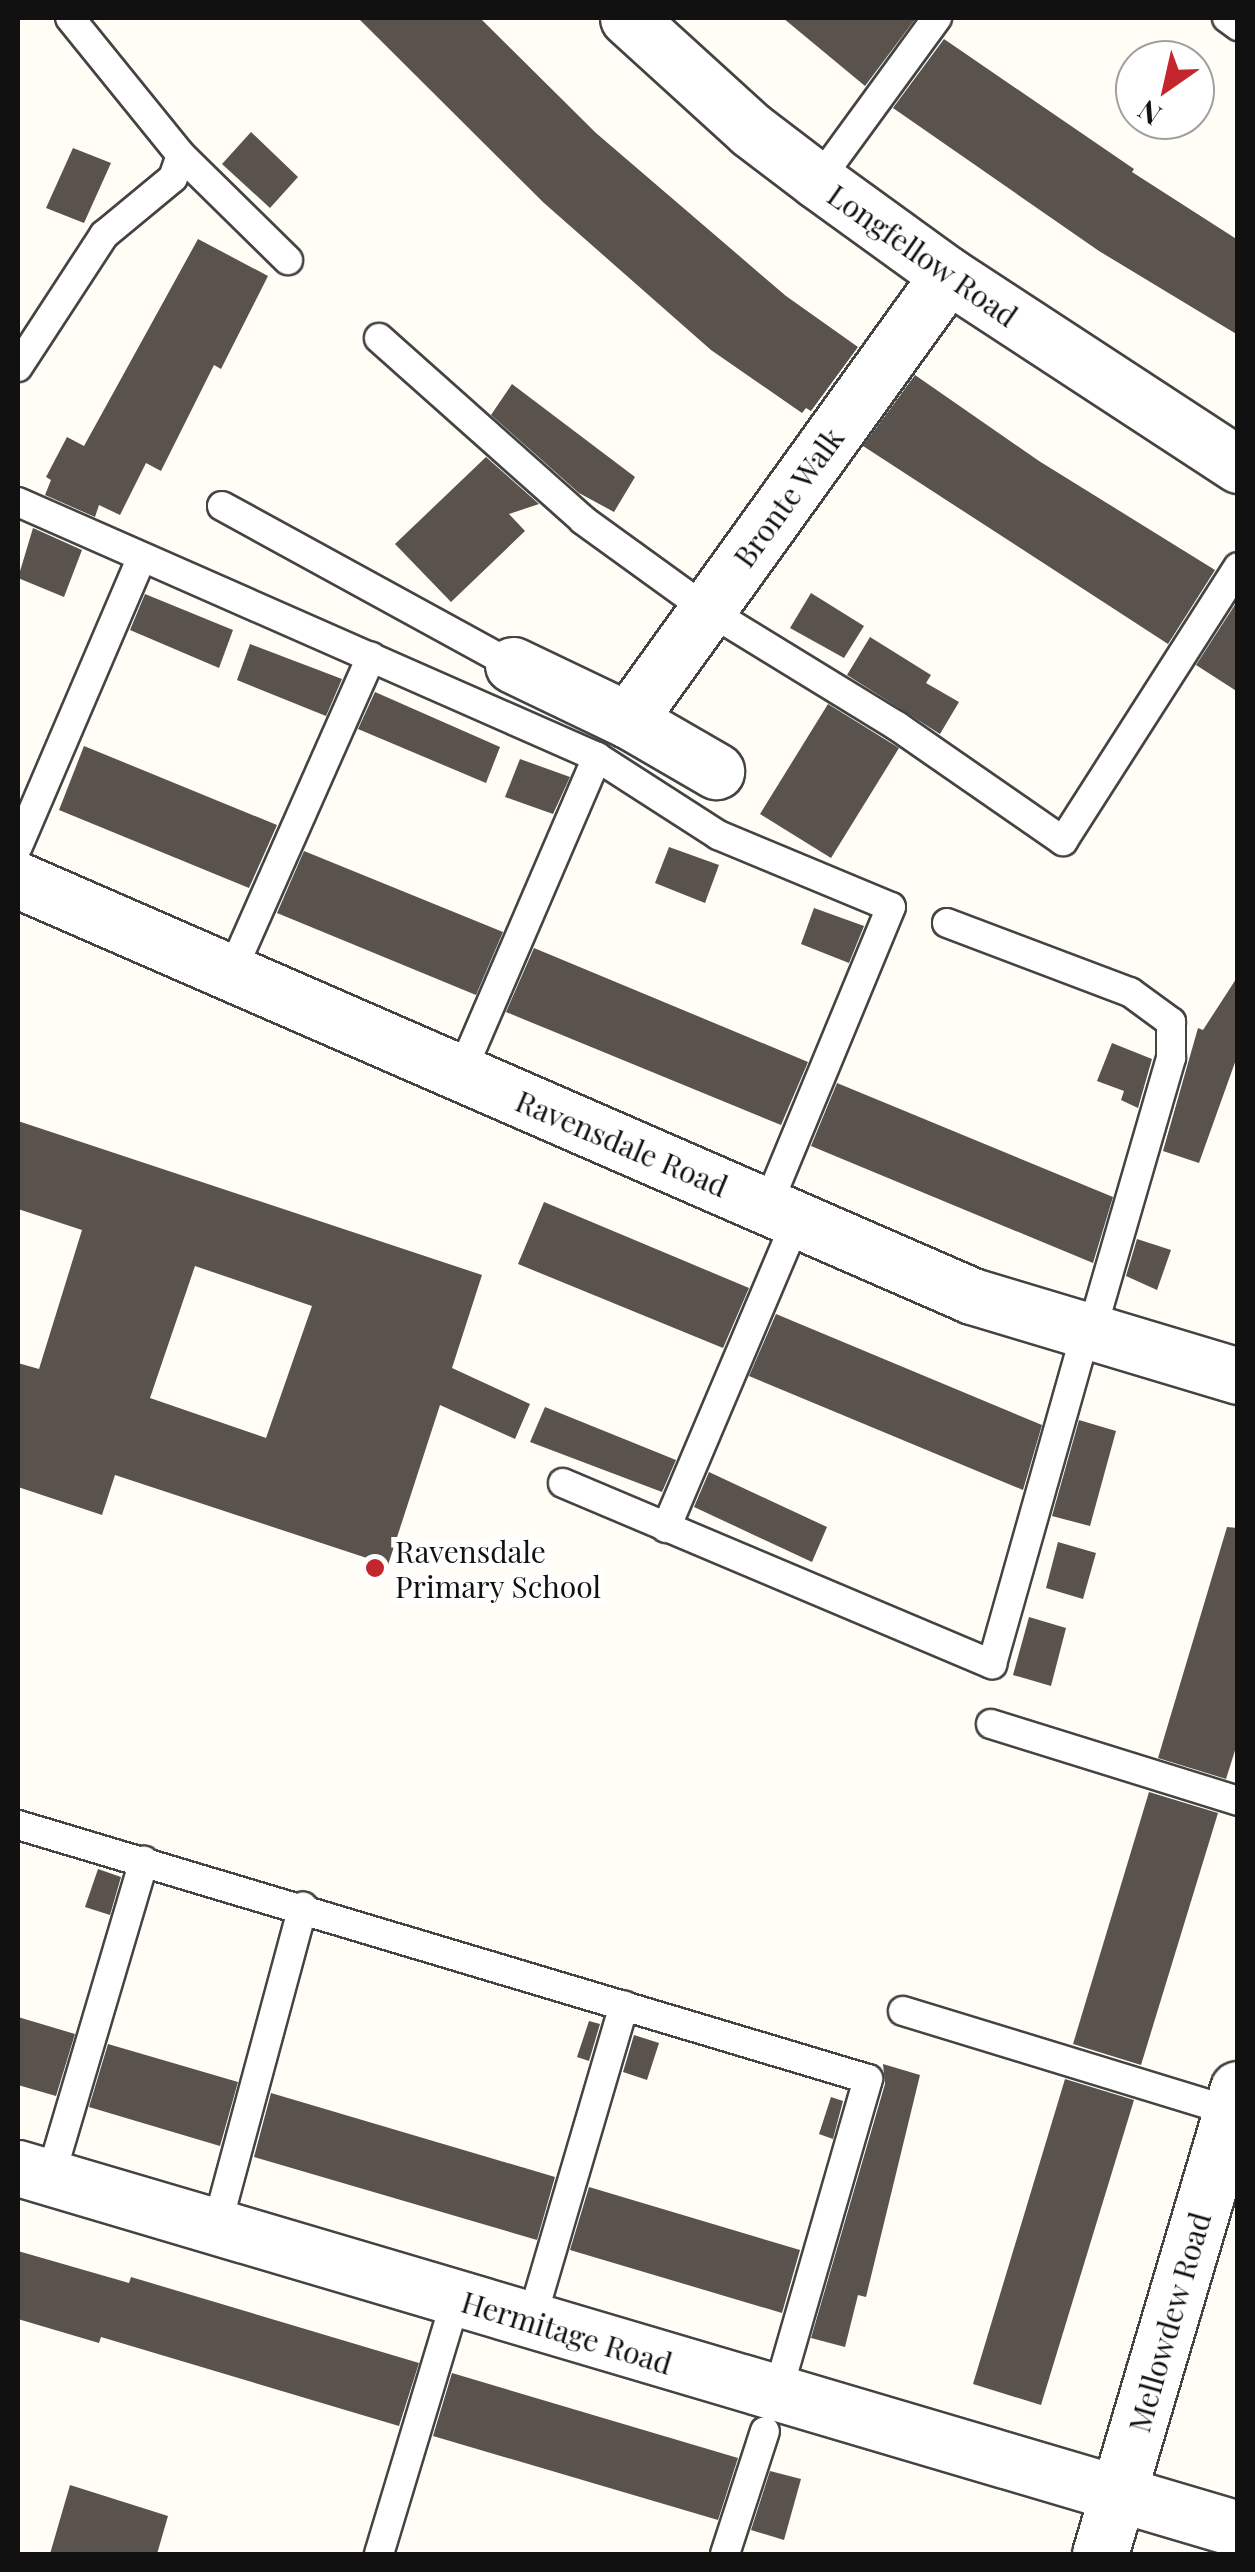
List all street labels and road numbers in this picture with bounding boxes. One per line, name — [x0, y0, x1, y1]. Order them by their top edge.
street label: Longfellow Road — [821, 176, 1025, 334]
street label: Bronte Walk — [725, 420, 851, 574]
street label: Ravensdale Road — [511, 1082, 733, 1204]
street label: Mellowdew Road — [1120, 2207, 1218, 2437]
street label: Hermitage Road — [457, 2283, 677, 2381]

